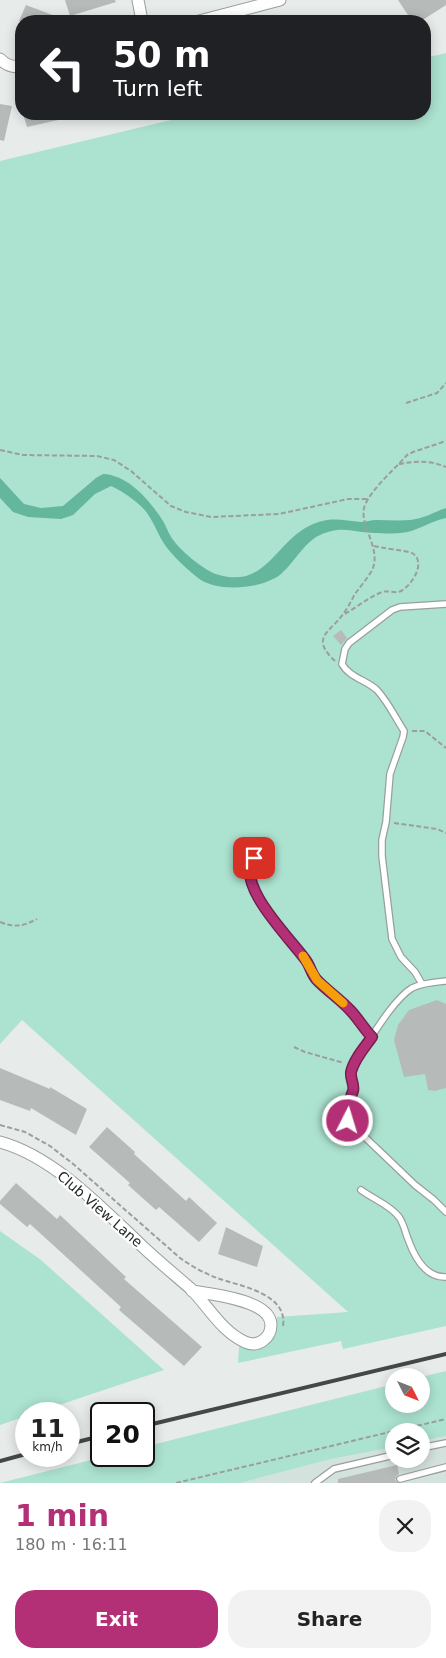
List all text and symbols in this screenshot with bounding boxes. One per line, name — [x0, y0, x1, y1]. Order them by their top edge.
icon: left — [30, 35, 95, 100]
text: 50 m — [113, 35, 210, 75]
text: Turn left — [113, 76, 202, 101]
pin — [233, 837, 275, 879]
icon: arrive — [240, 844, 268, 872]
position arrow — [321, 1094, 373, 1146]
street label: Club View Lane — [54, 1168, 146, 1250]
north arrow — [385, 1368, 430, 1412]
map controls — [385, 1368, 430, 1468]
speed limit sign: 20 — [90, 1402, 155, 1467]
text: 11 — [30, 1414, 65, 1443]
button: layers — [385, 1423, 430, 1468]
text: km/h — [32, 1440, 63, 1454]
text: 1 min — [15, 1498, 109, 1533]
button: close — [379, 1500, 431, 1552]
text: 180 m · 16:11 — [15, 1535, 128, 1554]
button: Exit — [15, 1590, 218, 1648]
button: Share — [228, 1590, 431, 1648]

